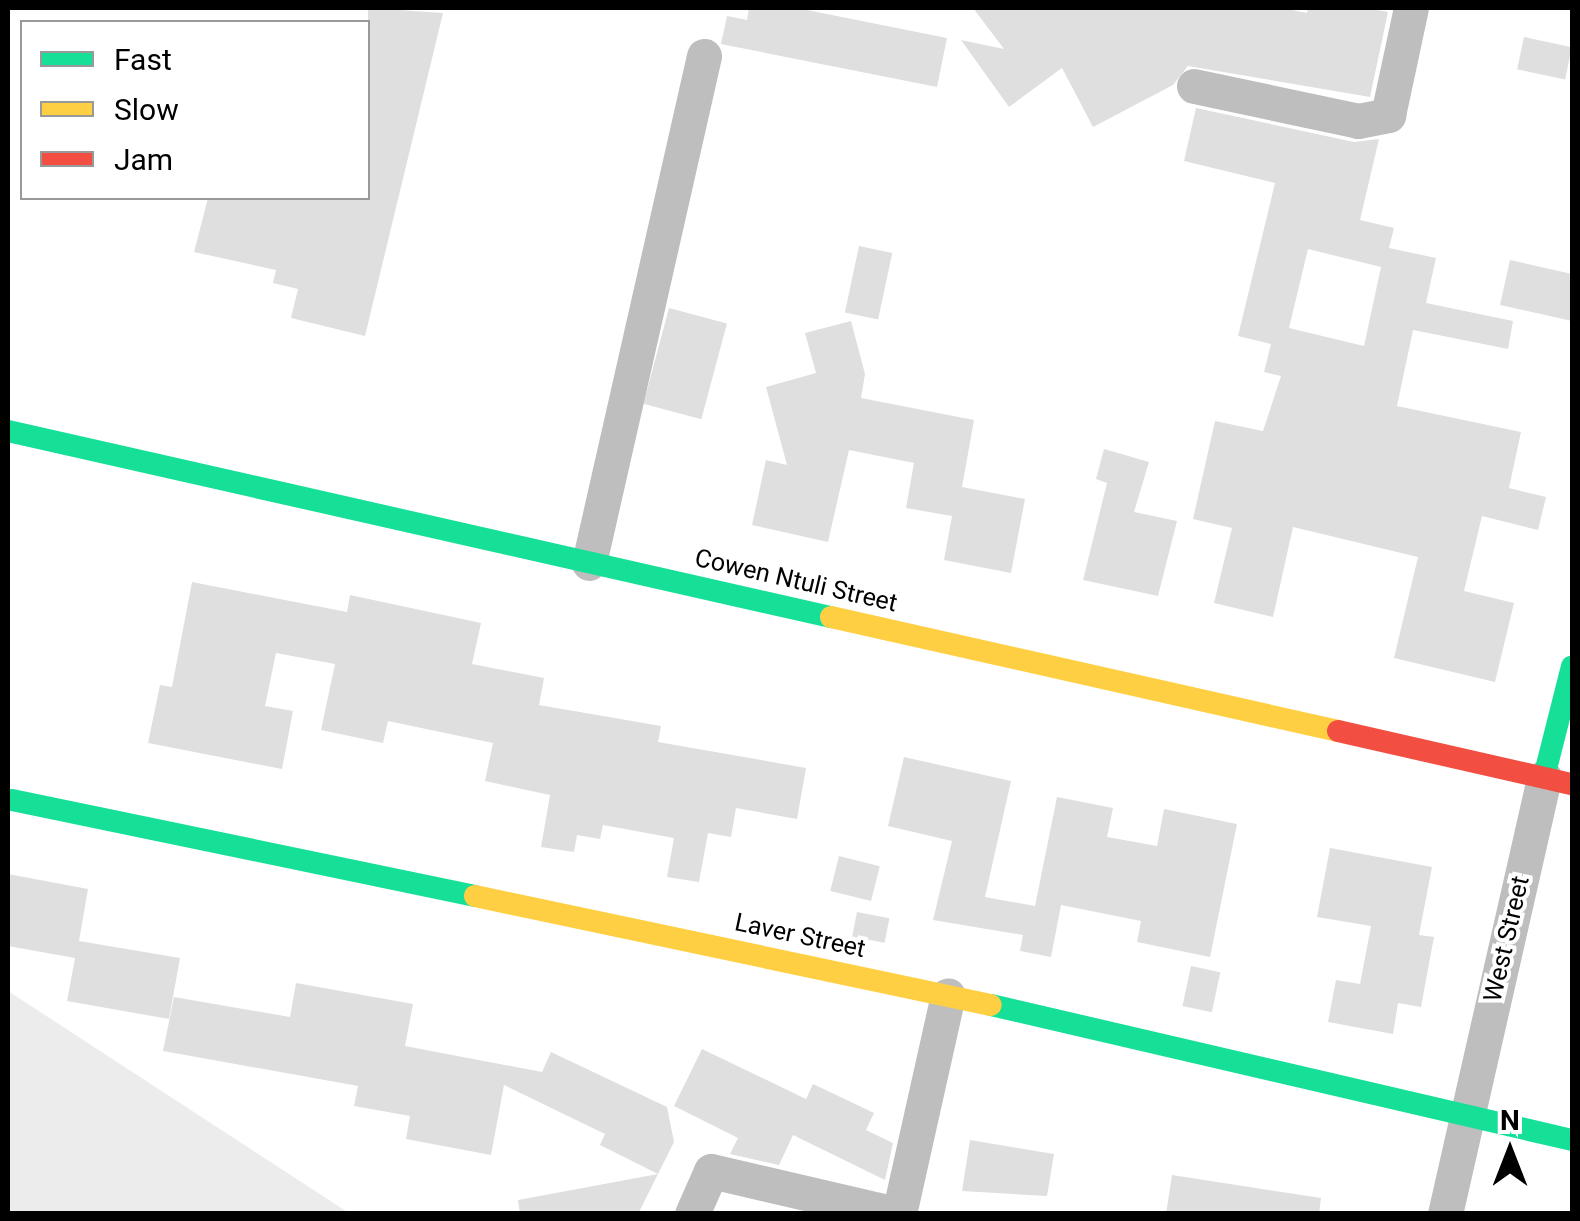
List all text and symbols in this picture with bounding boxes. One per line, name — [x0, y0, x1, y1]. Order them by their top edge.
legend — [20, 20, 370, 200]
text: Fast — [114, 42, 172, 77]
text: Slow — [114, 92, 179, 127]
text: Jam — [114, 142, 173, 177]
street label: Cowen Ntuli Street — [692, 543, 900, 619]
street label: West Street — [1478, 873, 1536, 1005]
street label: Laver Street — [732, 908, 868, 964]
north arrow — [1460, 1101, 1560, 1201]
text: N — [1500, 1104, 1520, 1137]

